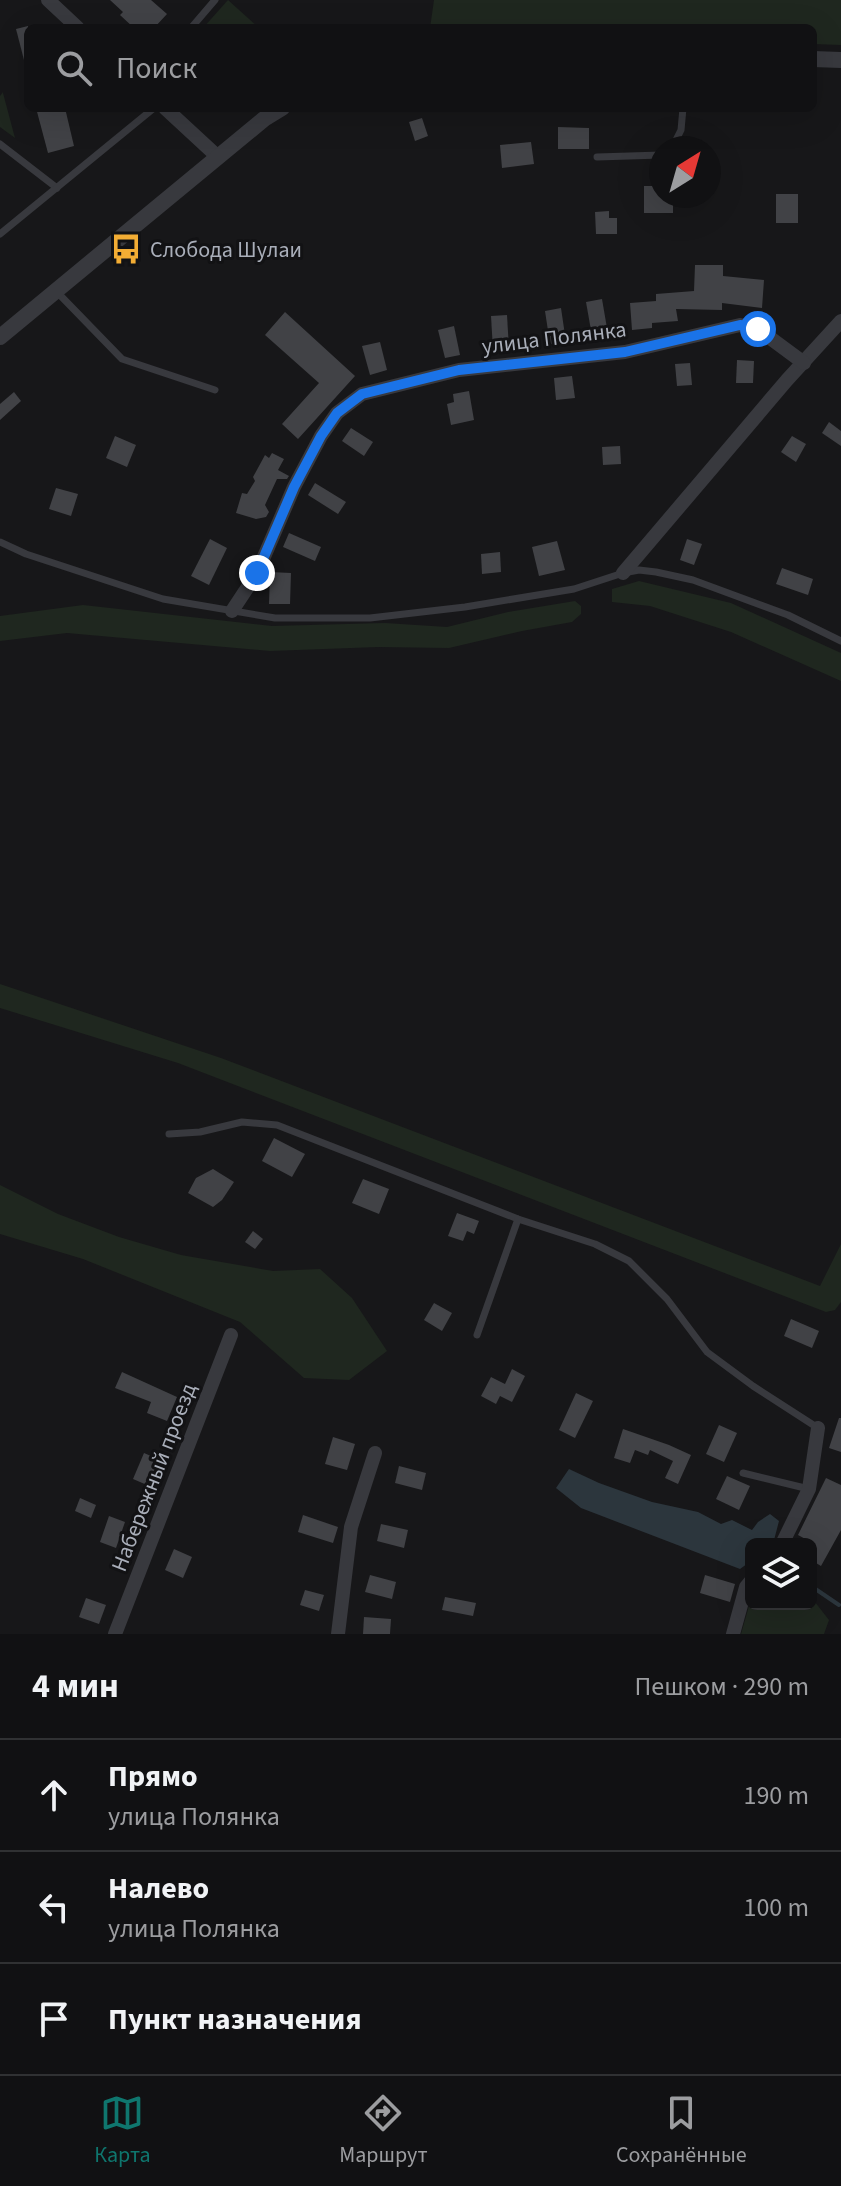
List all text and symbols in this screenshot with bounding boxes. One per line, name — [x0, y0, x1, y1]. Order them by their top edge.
search box — [24, 24, 817, 112]
icon: search — [52, 46, 96, 90]
text: Поиск — [116, 47, 197, 90]
north arrow — [649, 136, 721, 208]
bus stop icon: Слобода Шулаи — [109, 232, 143, 266]
place label: Слобода Шулаи — [150, 234, 302, 266]
route start — [740, 311, 776, 347]
street label: улица Полянка — [480, 313, 628, 363]
route end — [239, 555, 275, 591]
street label: Набережный проезд — [103, 1378, 205, 1576]
map controls — [745, 1538, 817, 1610]
button: layers — [745, 1538, 817, 1610]
text: 4 мин — [32, 1662, 119, 1711]
text: Пешком · 290 m — [634, 1668, 809, 1705]
text: Прямо — [108, 1755, 198, 1798]
icon: ahead — [32, 1773, 76, 1817]
text: 190 m — [743, 1777, 809, 1814]
text: улица Полянка — [108, 1798, 280, 1835]
text: Налево — [108, 1867, 209, 1910]
icon: left — [32, 1885, 76, 1929]
text: 100 m — [743, 1889, 809, 1926]
text: улица Полянка — [108, 1910, 280, 1947]
icon: arrive — [32, 1997, 76, 2041]
text: Пункт назначения — [108, 1998, 362, 2041]
tab: Карта — [94, 2091, 151, 2171]
tab: Маршрут — [339, 2091, 428, 2171]
tab: Сохранённые — [616, 2091, 747, 2171]

